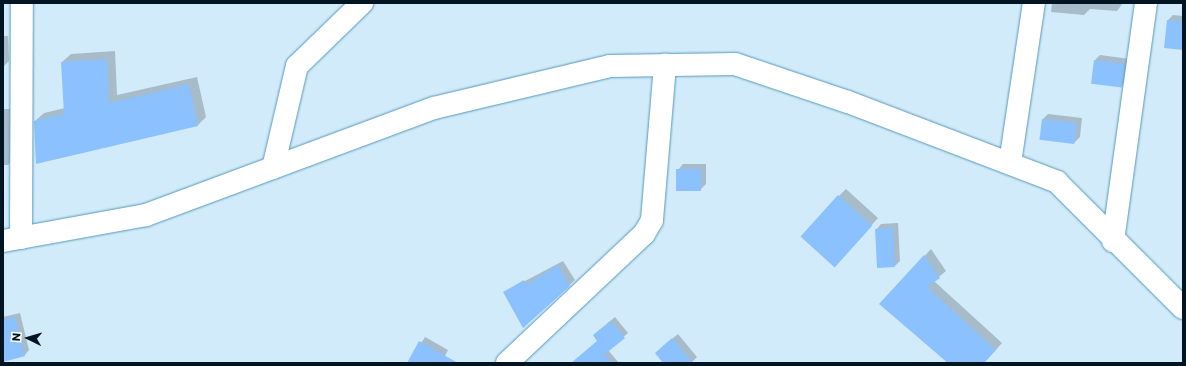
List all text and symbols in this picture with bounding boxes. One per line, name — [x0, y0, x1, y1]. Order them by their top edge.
north arrow — [8, 318, 48, 358]
text: N — [8, 332, 24, 342]

